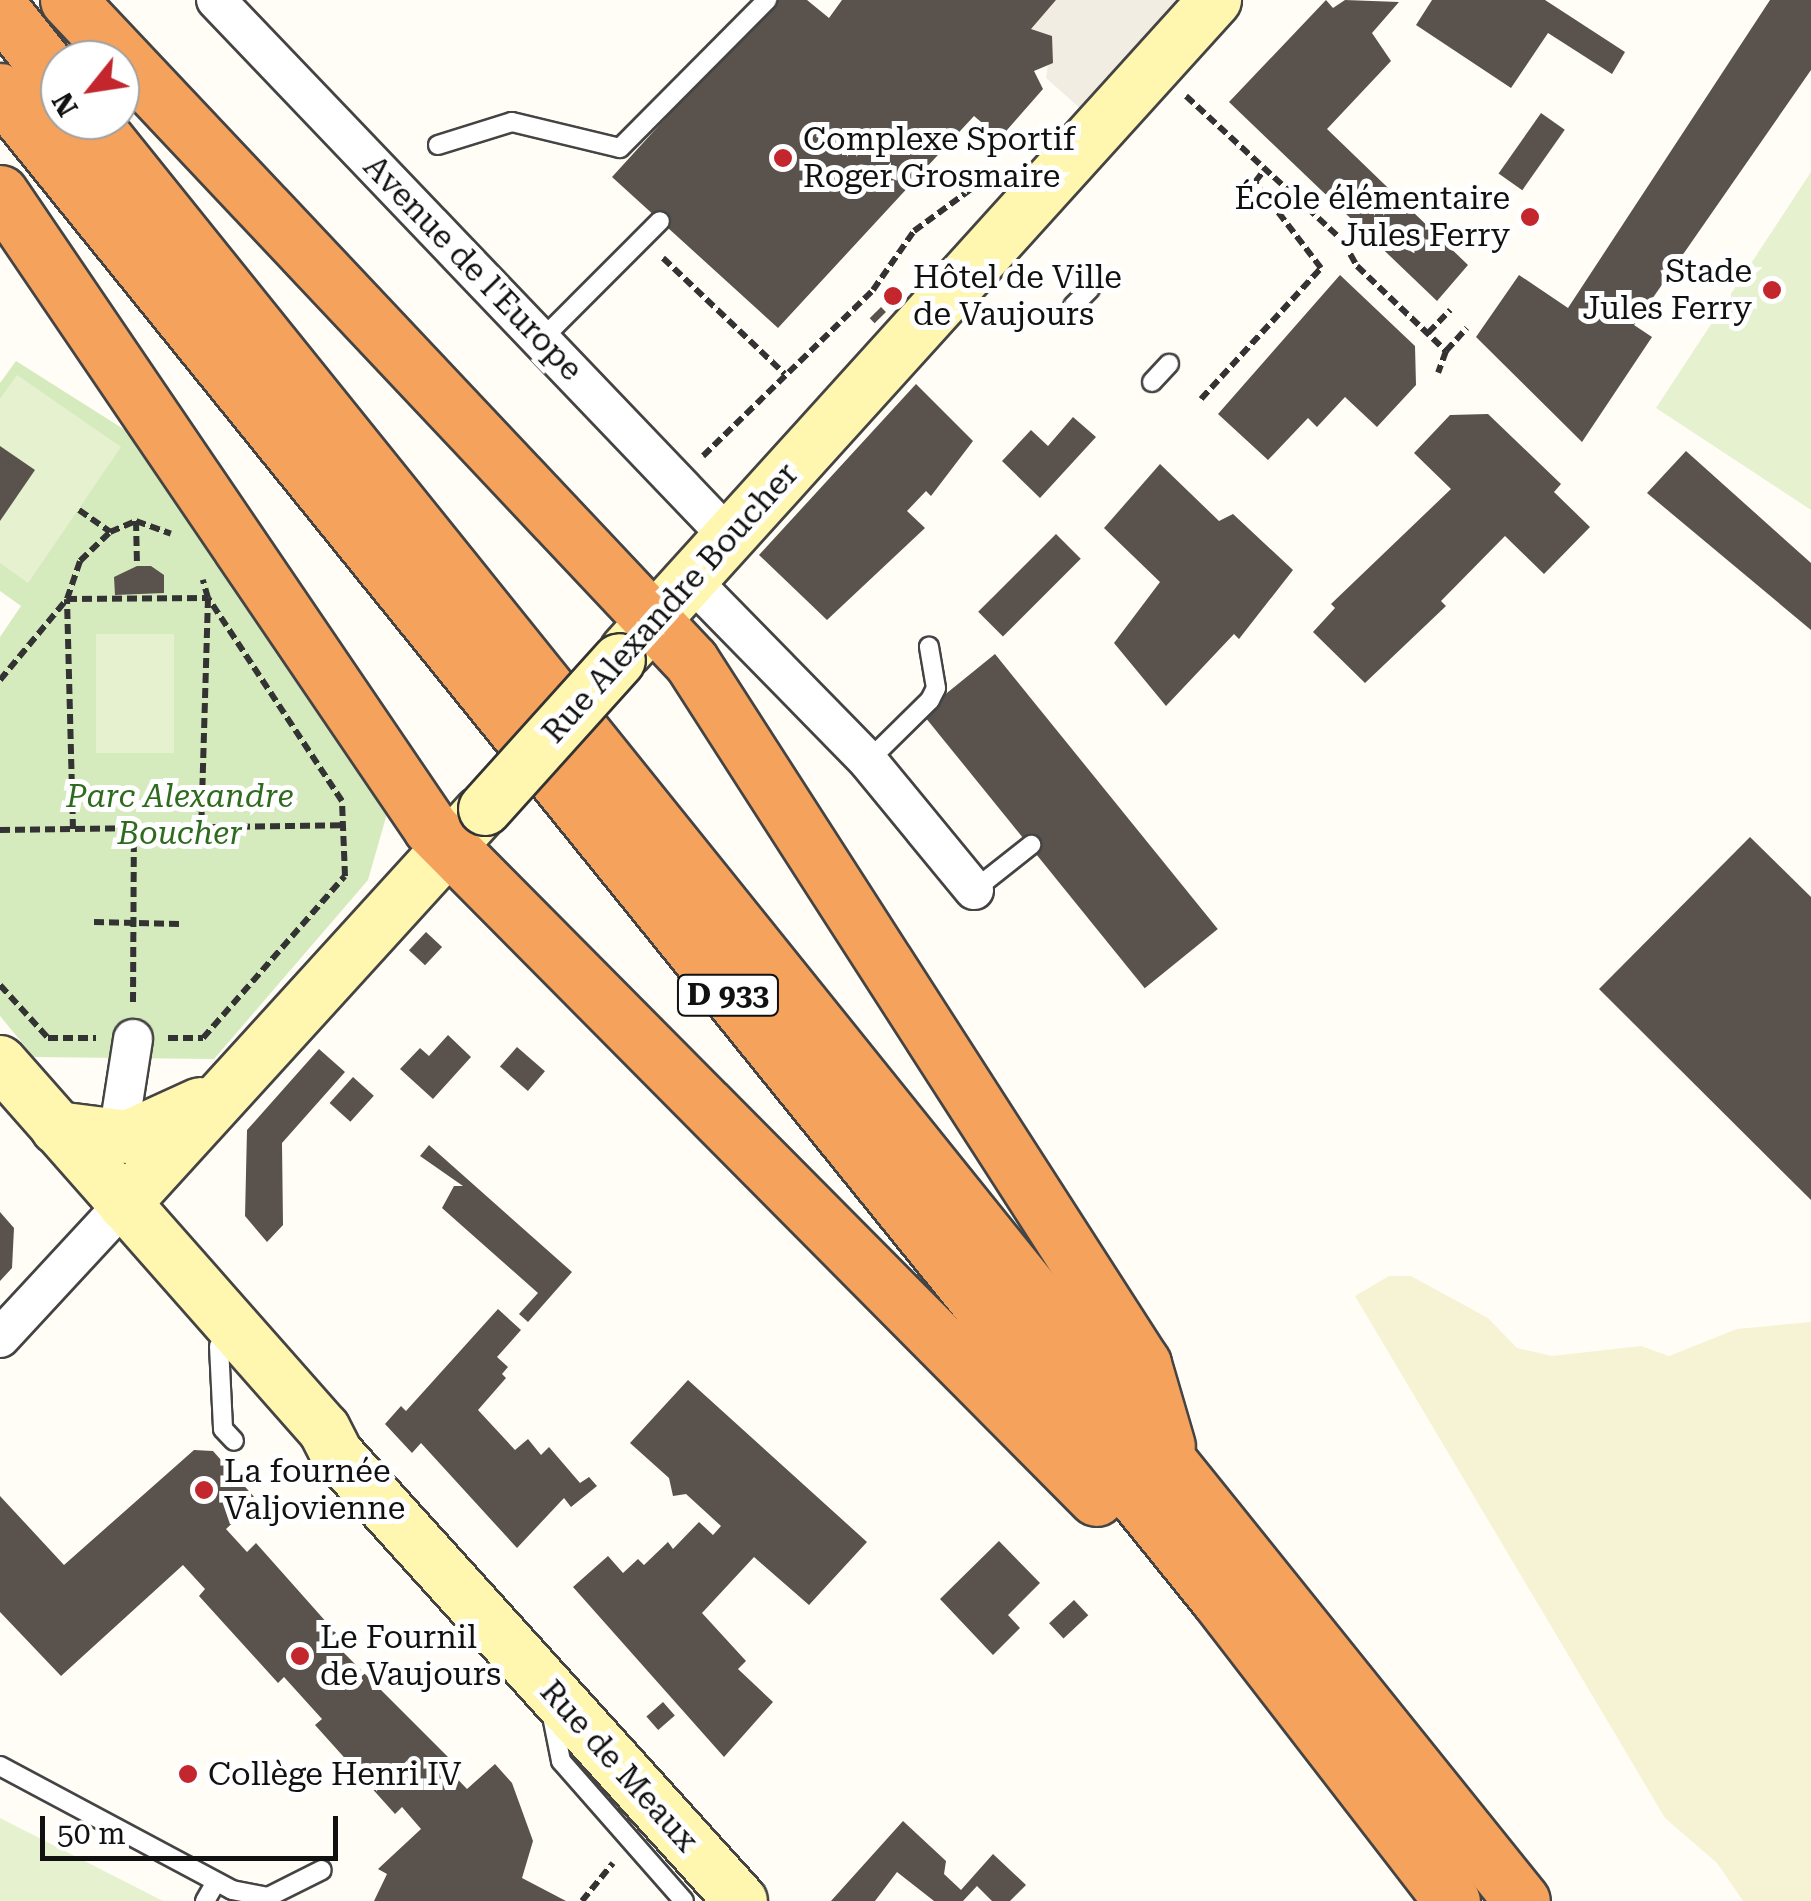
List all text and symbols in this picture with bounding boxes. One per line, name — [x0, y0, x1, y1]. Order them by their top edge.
north arrow — [40, 40, 140, 140]
text: N — [46, 87, 85, 122]
place label: Complexe Sportif Roger Grosmaire — [803, 121, 1075, 196]
street label: Avenue de l'Europe — [356, 147, 590, 389]
marker: Complexe Sportif Roger Grosmaire — [772, 147, 794, 169]
place label: École élémentaire Jules Ferry — [1234, 180, 1510, 255]
marker: École élémentaire Jules Ferry — [1519, 206, 1541, 228]
place label: Stade Jules Ferry — [1582, 253, 1752, 328]
place label: Hôtel de Ville de Vaujours — [913, 259, 1122, 334]
marker: Stade Jules Ferry — [1761, 279, 1783, 301]
marker: Hôtel de Ville de Vaujours — [882, 285, 904, 307]
street label: Rue Alexandre Boucher — [534, 455, 806, 751]
park label: Parc Alexandre Boucher — [66, 778, 294, 853]
road number: D 933 — [676, 970, 780, 1020]
place label: La fournée Valjovienne — [224, 1453, 405, 1528]
marker: La fournée Valjovienne — [193, 1479, 215, 1501]
place label: Le Fournil de Vaujours — [320, 1619, 501, 1694]
marker: Le Fournil de Vaujours — [289, 1645, 311, 1667]
street label: Rue de Meaux — [532, 1673, 706, 1859]
place label: Collège Henri IV — [208, 1755, 461, 1793]
marker: Collège Henri IV — [177, 1763, 199, 1785]
scale bar — [45, 1796, 342, 1858]
text: 50 m — [57, 1816, 126, 1851]

